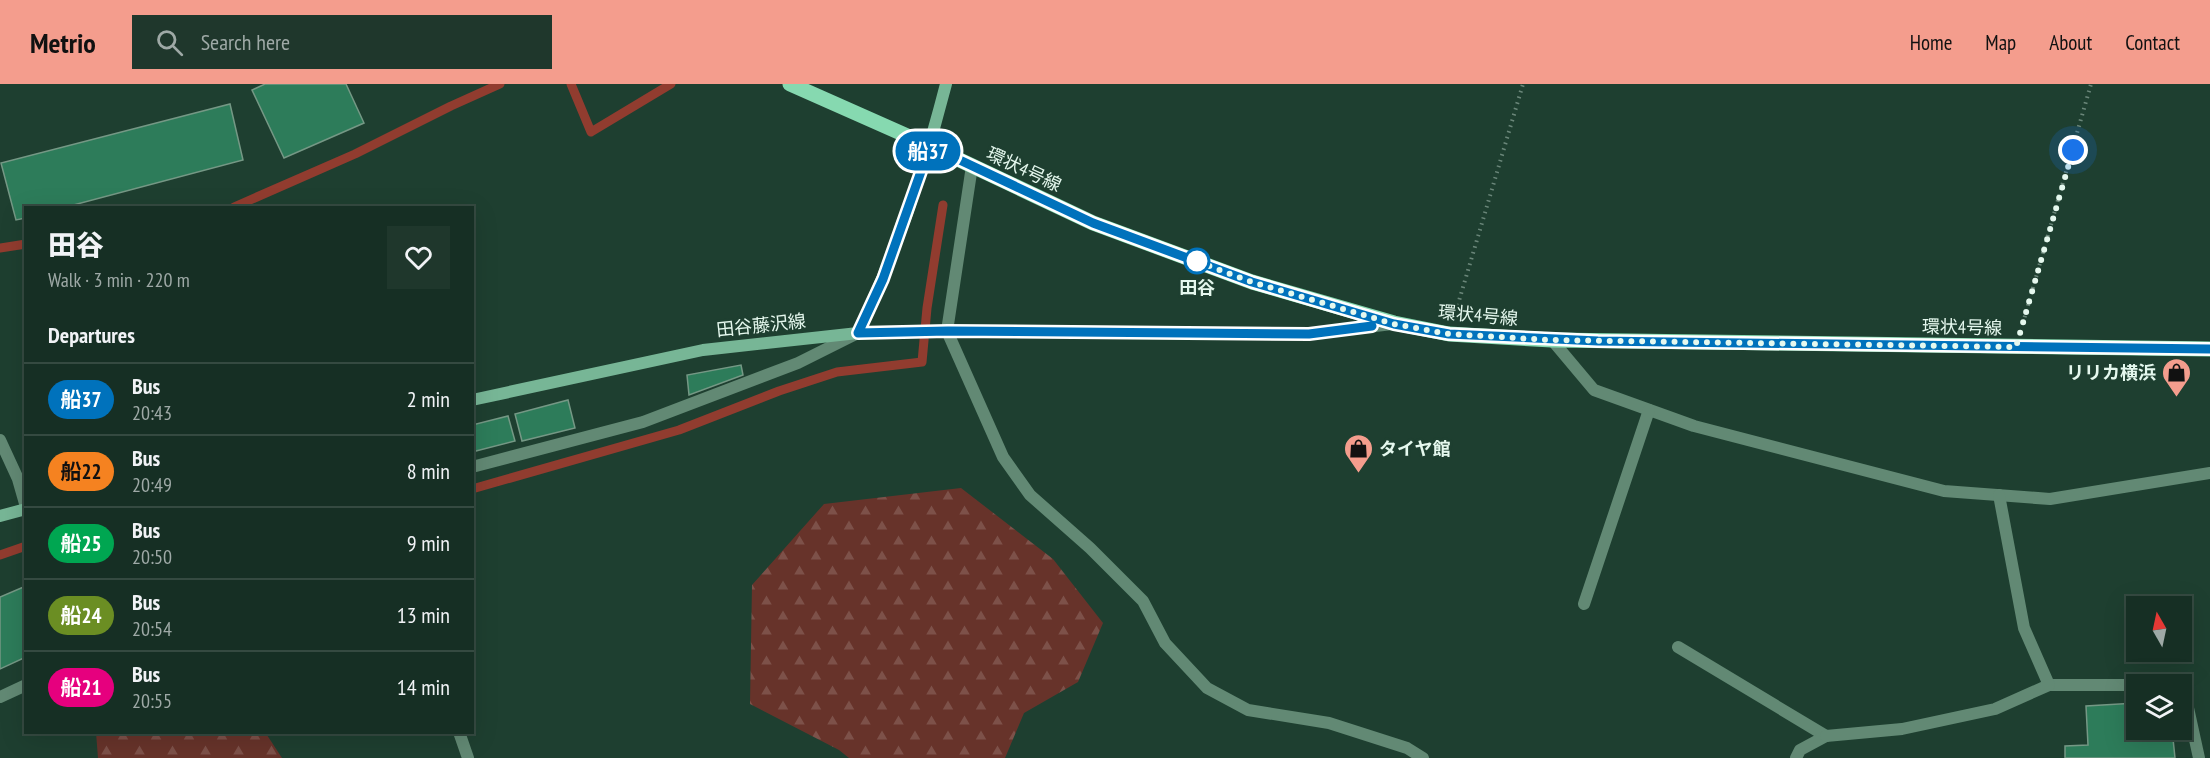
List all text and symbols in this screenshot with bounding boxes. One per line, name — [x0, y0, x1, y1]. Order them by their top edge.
search box — [132, 15, 552, 69]
text: Metrio — [30, 24, 96, 61]
icon: search — [153, 26, 186, 59]
text: Search here — [201, 28, 290, 56]
text: Home — [1910, 29, 1952, 56]
text: Map — [1985, 29, 2016, 56]
text: About — [2049, 29, 2092, 56]
text: Contact — [2125, 29, 2180, 56]
line badge: 船37 — [894, 132, 962, 170]
your location — [2058, 135, 2088, 165]
text: 船37 — [907, 138, 949, 165]
street label: 環状4号線 — [983, 142, 1065, 196]
text: 田谷 — [48, 226, 104, 263]
button: heart — [387, 226, 450, 289]
marker: 田谷 — [1184, 248, 1210, 274]
text: Walk · 3 min · 220 m — [48, 267, 190, 293]
place label: 田谷 — [1179, 276, 1215, 299]
street label: 環状4号線 — [1437, 300, 1519, 330]
street label: 田谷藤沢線 — [715, 309, 807, 341]
street label: 環状4号線 — [1922, 315, 2002, 339]
text: Departures — [48, 321, 135, 349]
shop icon: リリカ横浜 — [2161, 356, 2193, 398]
place label: リリカ横浜 — [2066, 361, 2156, 384]
text: Bus — [132, 372, 160, 400]
text: 2 min — [407, 385, 450, 413]
text: 船37 — [60, 386, 102, 413]
text: 20:43 — [132, 400, 172, 426]
shop icon: タイヤ館 — [1342, 432, 1374, 474]
place label: タイヤ館 — [1379, 437, 1450, 460]
text: Bus — [132, 444, 160, 472]
text: 8 min — [407, 457, 450, 485]
text: 船22 — [60, 458, 102, 485]
text: 20:49 — [132, 472, 172, 498]
text: Bus — [132, 516, 160, 544]
text: 9 min — [407, 529, 450, 557]
text: 船25 — [60, 530, 102, 557]
text: 20:50 — [132, 544, 172, 570]
text: Bus — [132, 588, 160, 616]
north arrow — [2126, 596, 2192, 662]
map controls — [2126, 596, 2192, 740]
text: 13 min — [397, 601, 450, 629]
text: 船24 — [60, 602, 102, 629]
text: 20:54 — [132, 616, 172, 642]
text: Bus — [132, 660, 160, 688]
text: 14 min — [397, 673, 450, 701]
text: 船21 — [60, 674, 102, 701]
button: layers — [2126, 674, 2192, 740]
text: 20:55 — [132, 688, 172, 714]

